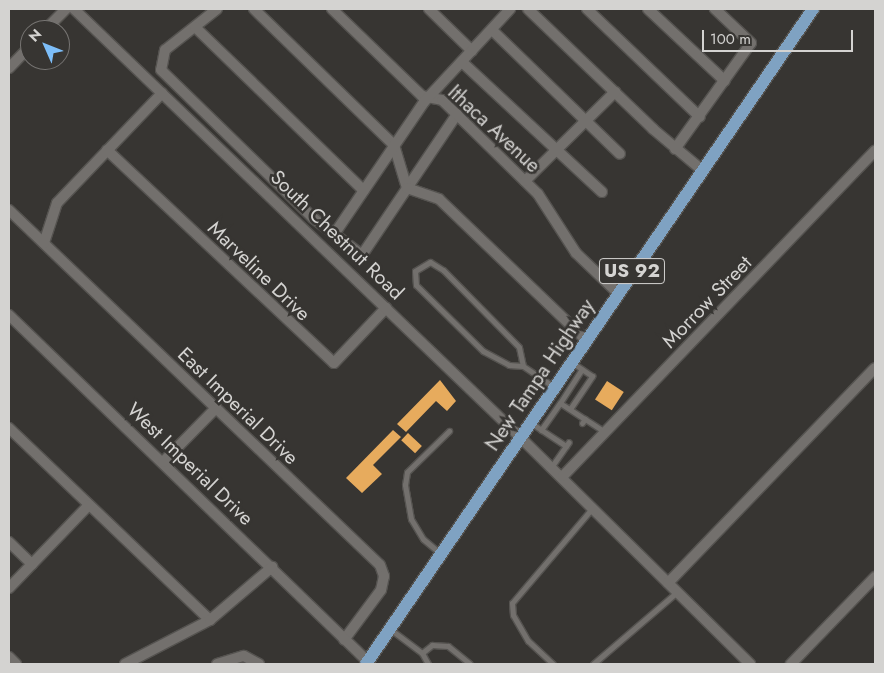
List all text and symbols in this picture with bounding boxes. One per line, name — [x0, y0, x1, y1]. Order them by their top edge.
north arrow — [20, 20, 70, 70]
scale bar — [704, 20, 855, 52]
text: N — [24, 24, 46, 46]
text: 100 m — [710, 28, 751, 50]
street label: Ithaca Avenue — [443, 80, 545, 178]
street label: South Chestnut Road — [265, 165, 409, 305]
street label: Marveline Drive — [203, 216, 315, 326]
street label: Morrow Street — [657, 251, 757, 353]
road number: US 92 — [598, 255, 666, 288]
street label: New Tampa Highway — [480, 295, 600, 455]
street label: East Imperial Drive — [173, 342, 303, 470]
street label: West Imperial Drive — [122, 398, 258, 530]

